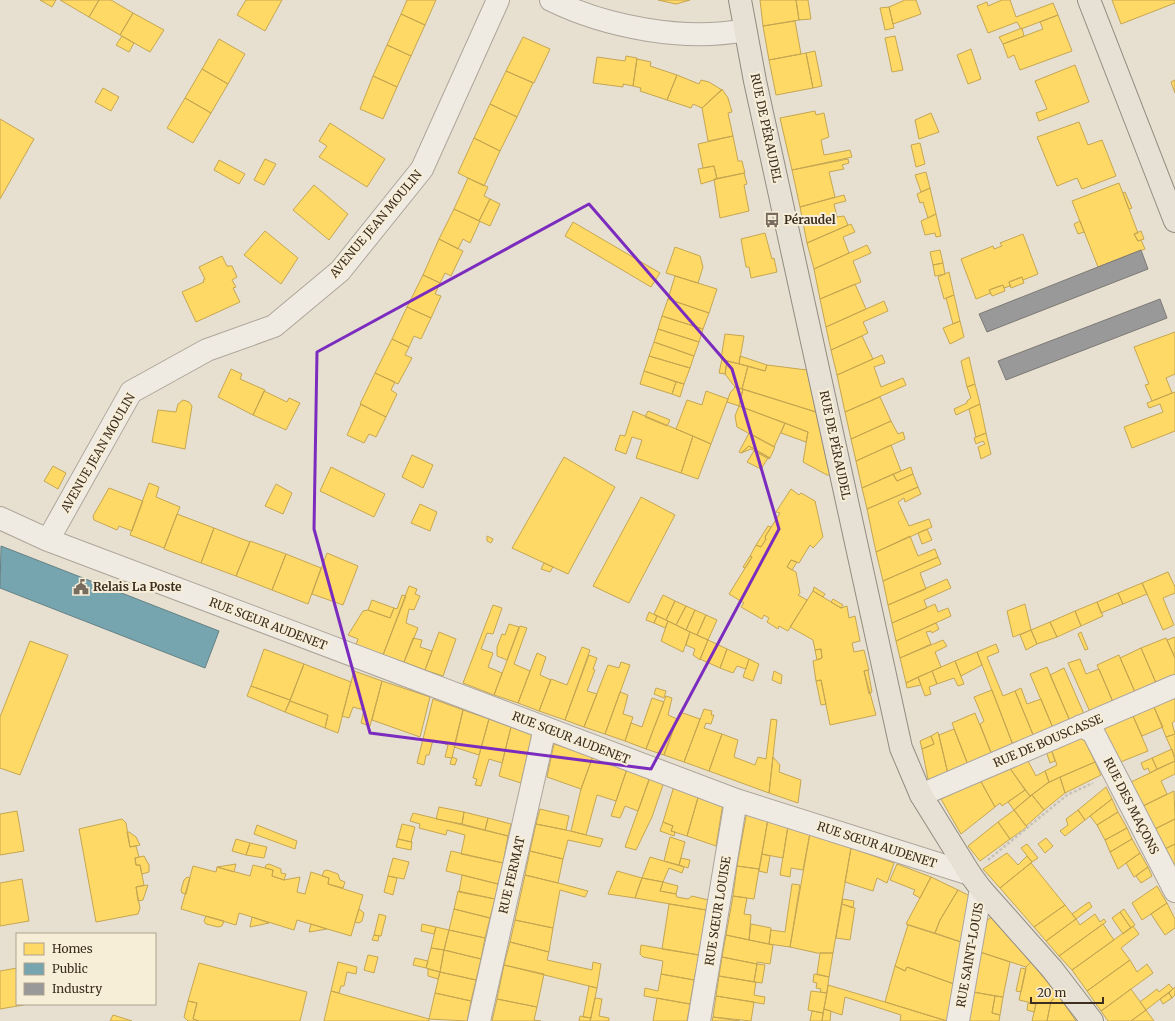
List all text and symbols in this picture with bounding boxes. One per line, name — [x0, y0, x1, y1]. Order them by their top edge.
street label: RUE DE PÉRAUDEL — [748, 72, 785, 184]
street label: AVENUE JEAN MOULIN — [326, 166, 425, 281]
bus stop icon: Péraudel — [763, 211, 781, 229]
place label: Péraudel — [784, 212, 836, 227]
street label: RUE DE PÉRAUDEL — [817, 389, 854, 501]
street label: AVENUE JEAN MOULIN — [57, 390, 138, 516]
public building icon: Relais La Poste — [72, 578, 90, 596]
place label: Relais La Poste — [93, 579, 182, 594]
street label: RUE SŒUR AUDENET — [207, 594, 330, 653]
street label: RUE SŒUR AUDENET — [510, 708, 633, 767]
street label: RUE DE BOUSCASSE — [991, 711, 1105, 770]
street label: RUE DES MAÇONS — [1101, 755, 1162, 857]
street label: RUE SŒUR AUDENET — [815, 818, 940, 871]
street label: RUE FERMAT — [495, 834, 528, 915]
street label: RUE SŒUR LOUISE — [701, 855, 734, 967]
street label: RUE SAINT-LOUIS — [953, 901, 986, 1008]
legend — [16, 933, 156, 1005]
text: Homes — [52, 941, 93, 956]
text: Public — [52, 961, 88, 976]
scale bar — [1031, 979, 1103, 1005]
text: Industry — [52, 981, 102, 996]
text: 20 m — [1037, 985, 1066, 1000]

